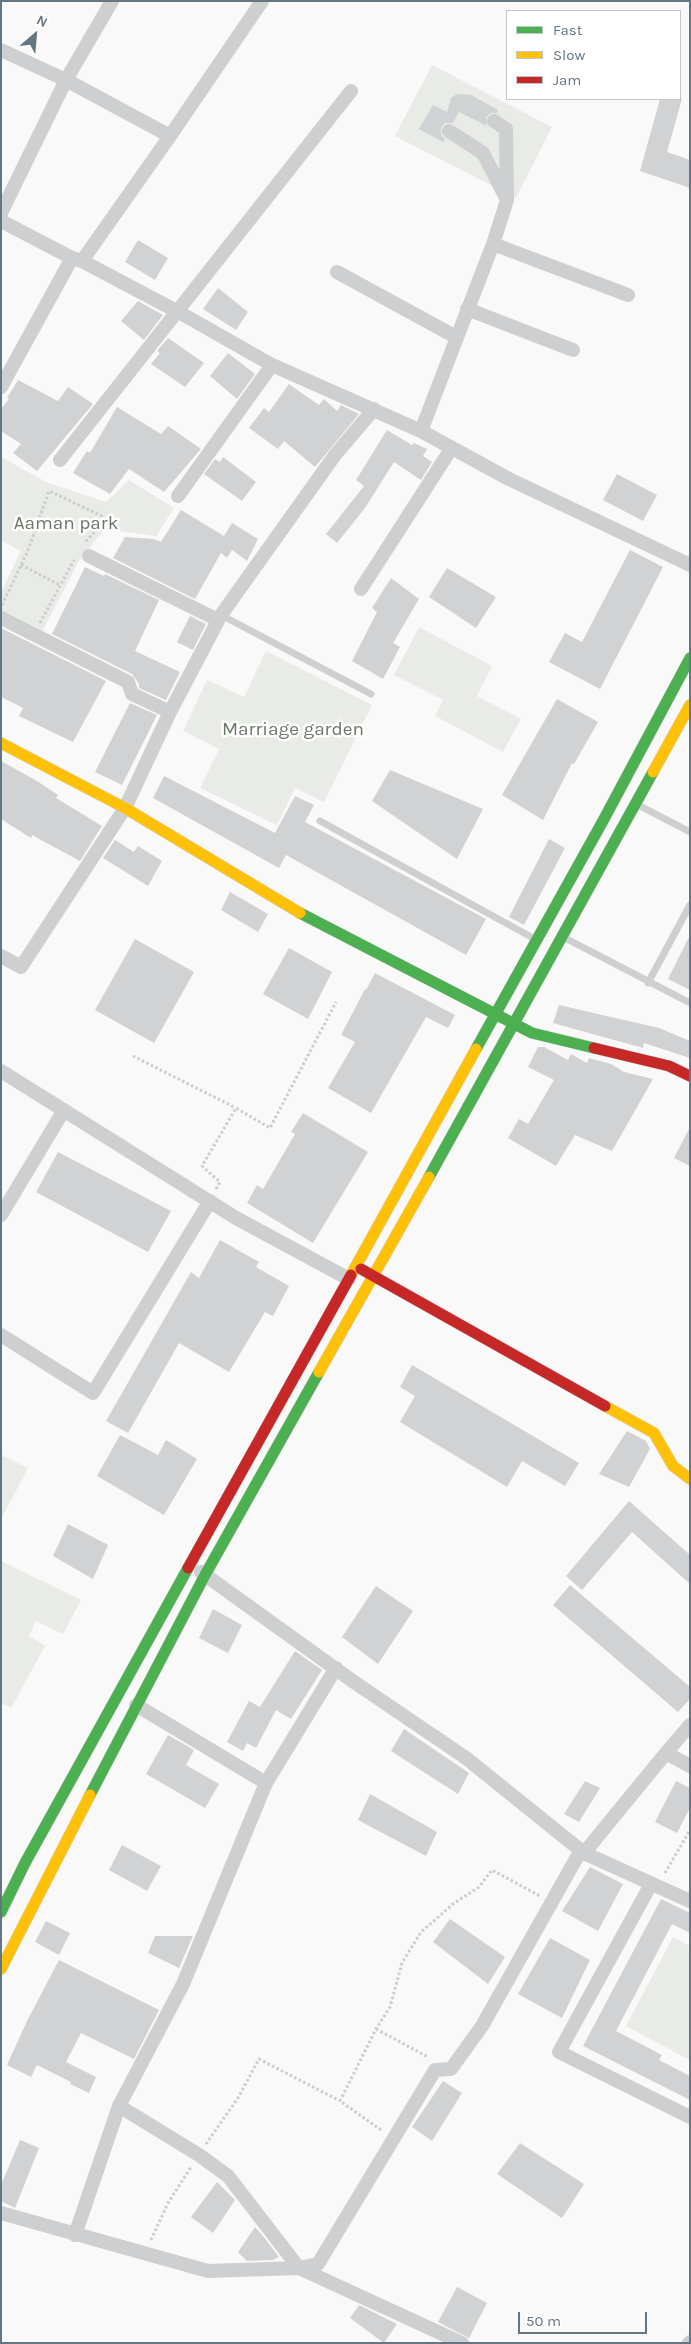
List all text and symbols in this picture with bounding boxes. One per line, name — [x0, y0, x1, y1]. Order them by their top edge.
north arrow — [10, 10, 60, 60]
legend — [506, 10, 681, 100]
text: N — [34, 11, 50, 31]
text: Fast — [553, 21, 582, 39]
text: Slow — [553, 46, 585, 64]
text: Jam — [553, 71, 581, 89]
park label: Aaman park — [14, 513, 118, 535]
park label: Marriage garden — [222, 719, 364, 741]
scale bar — [521, 2302, 650, 2334]
text: 50 m — [526, 2312, 561, 2330]

